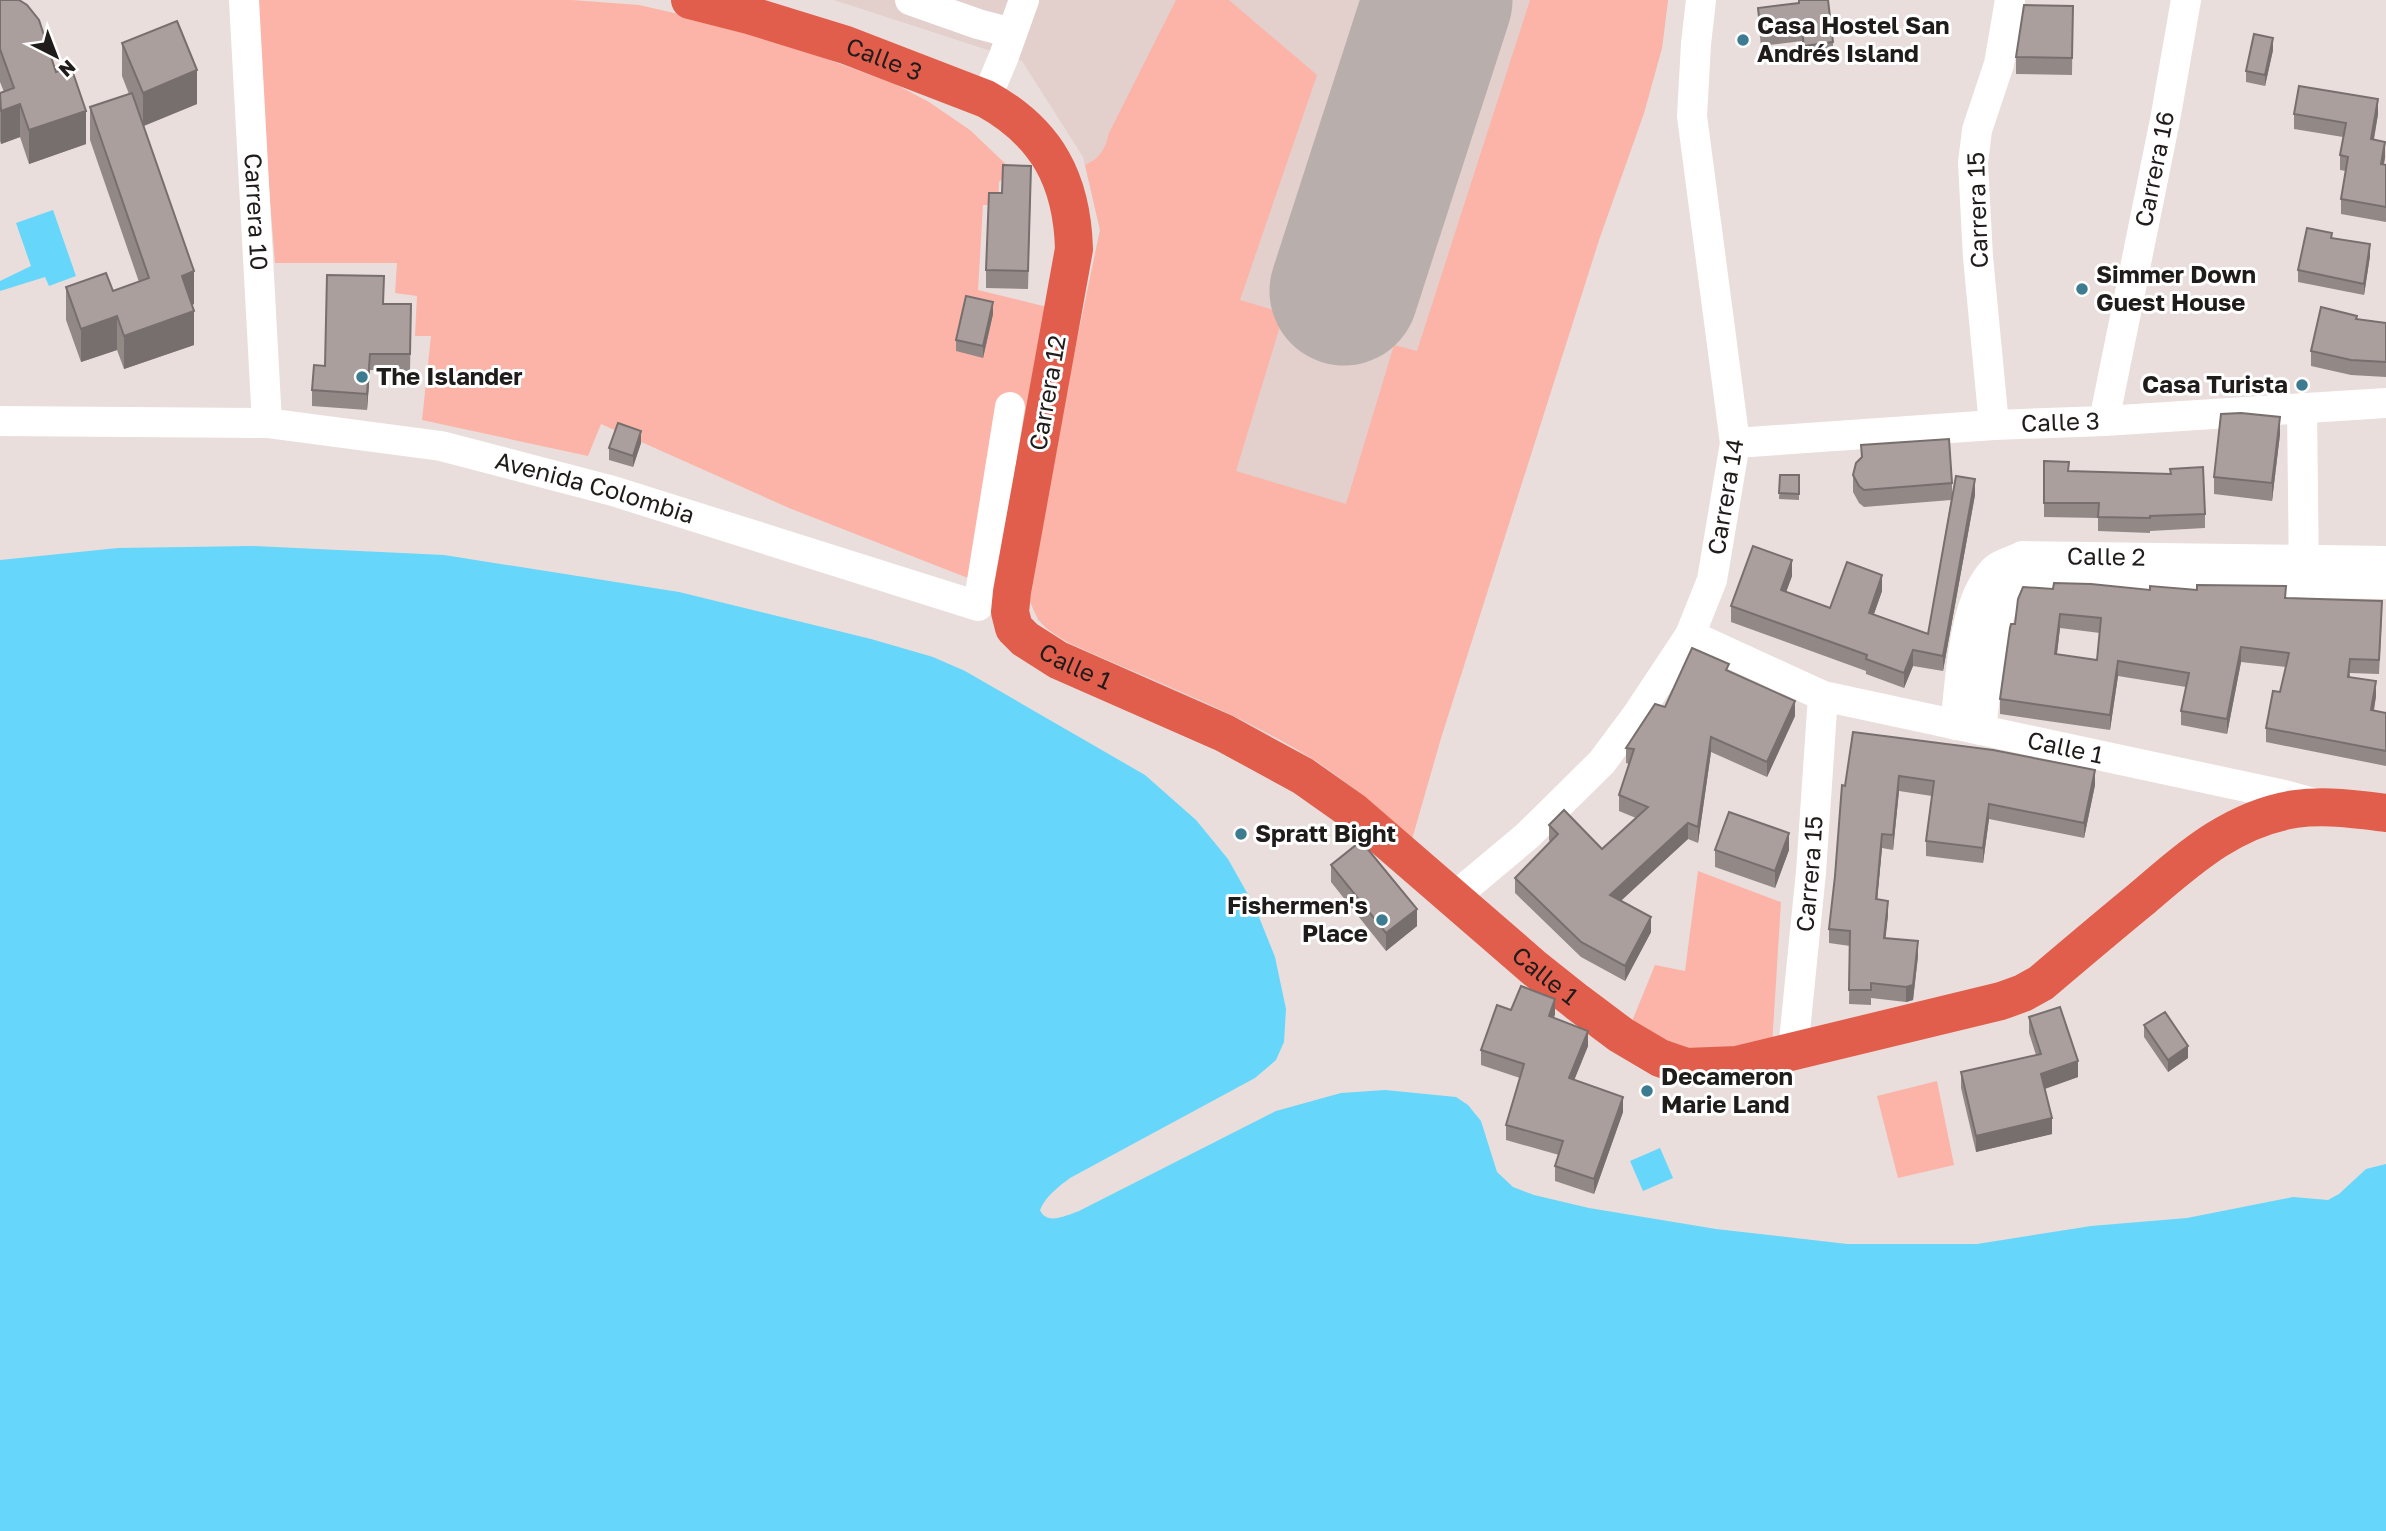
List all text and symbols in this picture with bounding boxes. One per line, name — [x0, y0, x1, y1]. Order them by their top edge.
place label: Casa Hostel San Andrés Island — [1757, 10, 1950, 67]
north arrow — [21, 21, 91, 91]
street label: Calle 3 — [842, 30, 926, 86]
marker: Casa Hostel San Andrés Island — [1735, 32, 1751, 48]
text: N — [55, 56, 81, 82]
street label: Carrera 16 — [2128, 109, 2179, 229]
street label: Carrera 15 — [1960, 151, 1993, 269]
street label: Carrera 10 — [239, 152, 275, 271]
place label: Simmer Down Guest House — [2096, 259, 2256, 316]
marker: Simmer Down Guest House — [2074, 281, 2090, 297]
street label: Carrera 12 — [1022, 333, 1071, 453]
place label: The Islander — [376, 361, 523, 390]
marker: The Islander — [354, 369, 370, 385]
place label: Casa Turista — [2142, 369, 2288, 398]
marker: Casa Turista — [2294, 377, 2310, 393]
street label: Calle 3 — [2020, 405, 2100, 437]
street label: Carrera 14 — [1700, 436, 1748, 557]
street label: Avenida Colombia — [493, 445, 698, 529]
street label: Calle 2 — [2067, 541, 2146, 571]
street label: Calle 1 — [1034, 636, 1116, 695]
street label: Calle 1 — [2025, 724, 2106, 769]
street label: Carrera 15 — [1789, 815, 1828, 933]
place label: Spratt Bight — [1255, 818, 1396, 847]
marker: Spratt Bight — [1233, 826, 1249, 842]
place label: Fishermen's Place — [1227, 890, 1368, 947]
marker: Fishermen's Place — [1374, 912, 1390, 928]
street label: Calle 1 — [1507, 940, 1585, 1010]
place label: Decameron Marie Land — [1661, 1061, 1793, 1118]
marker: Decameron Marie Land — [1639, 1083, 1655, 1099]

